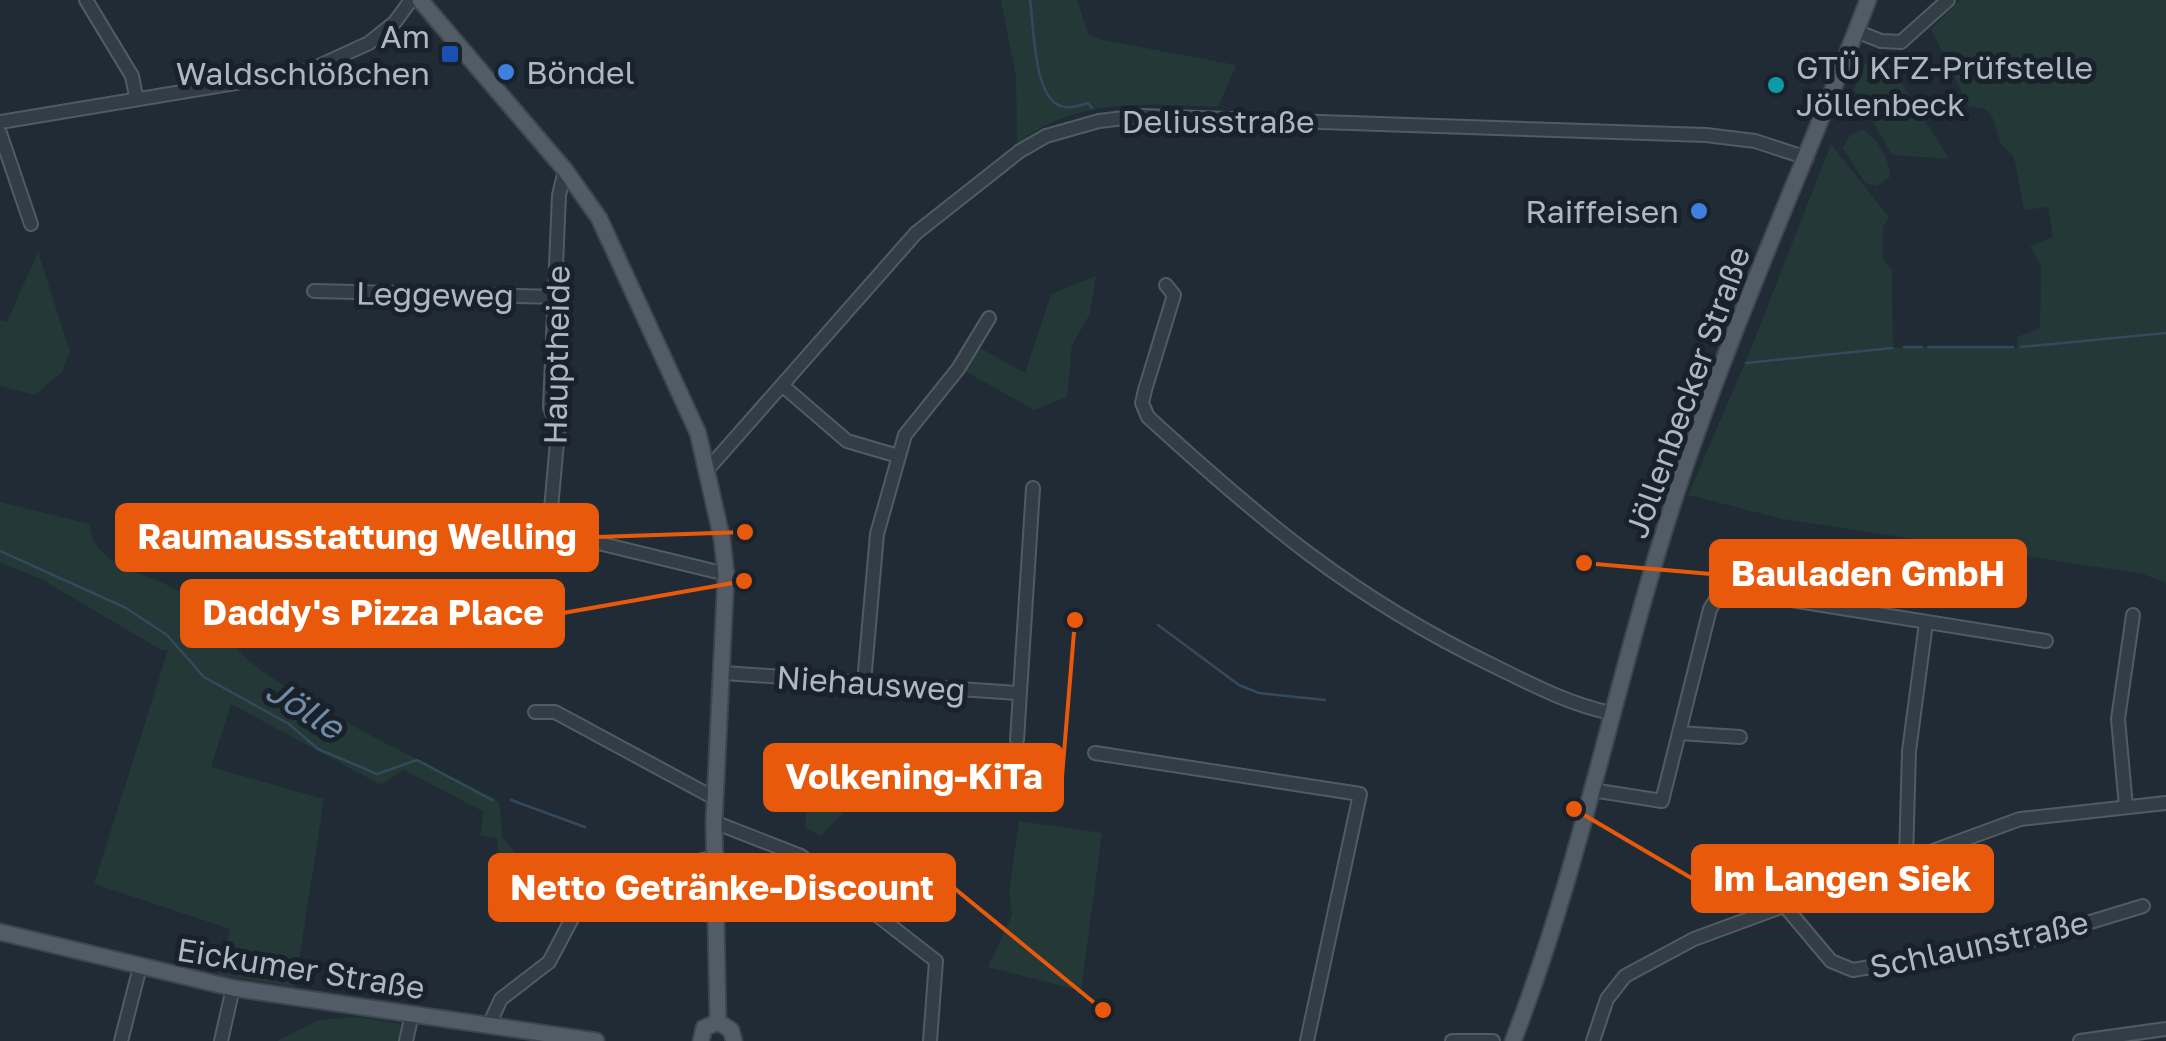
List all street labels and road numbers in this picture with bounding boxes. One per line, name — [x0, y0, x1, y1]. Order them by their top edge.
street label: Deliusstraße — [1121, 102, 1315, 140]
street label: Jöllenbecker Straße — [1617, 241, 1757, 543]
street label: Hauptheide — [535, 265, 577, 445]
street label: Leggeweg — [356, 274, 514, 314]
street label: Niehausweg — [775, 657, 967, 709]
street label: Schlaunstraße — [1866, 902, 2092, 986]
street label: Eickumer Straße — [174, 930, 428, 1006]

